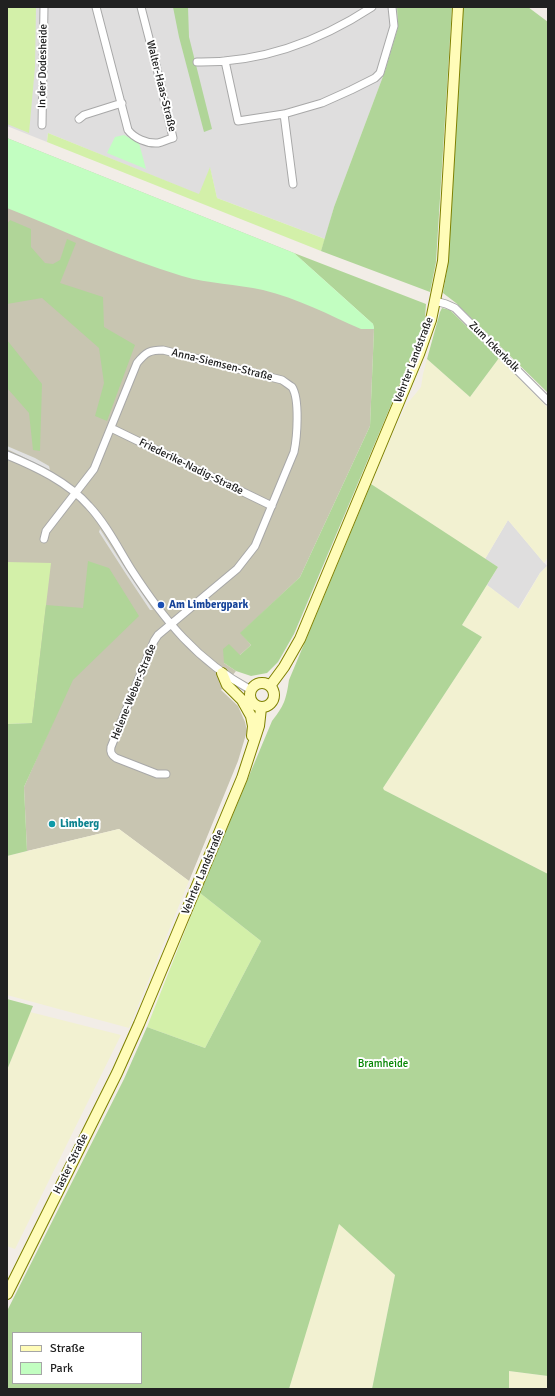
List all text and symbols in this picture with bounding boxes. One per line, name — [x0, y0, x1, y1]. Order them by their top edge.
street label: In der Dodesheide — [36, 24, 50, 108]
street label: Walter-Haas-Straße — [143, 39, 179, 133]
street label: Vehrter Landstraße — [392, 315, 436, 405]
street label: Zum Ickerkolk — [466, 319, 522, 375]
street label: Anna-Siemsen-Straße — [170, 346, 274, 384]
street label: Friederike-Nadig-Straße — [137, 436, 245, 498]
place label: Am Limbergpark — [169, 598, 248, 612]
marker: Am Limbergpark — [156, 600, 166, 610]
street label: Helene-Weber-Straße — [109, 642, 159, 742]
place label: Limberg — [60, 817, 99, 831]
marker: Limberg — [47, 819, 57, 829]
street label: Vehrter Landstraße — [179, 828, 227, 916]
park label: Bramheide — [358, 1057, 408, 1071]
street label: Haster Straße — [51, 1132, 91, 1196]
legend — [12, 1332, 142, 1384]
text: Straße — [50, 1341, 85, 1356]
text: Park — [50, 1361, 73, 1376]

